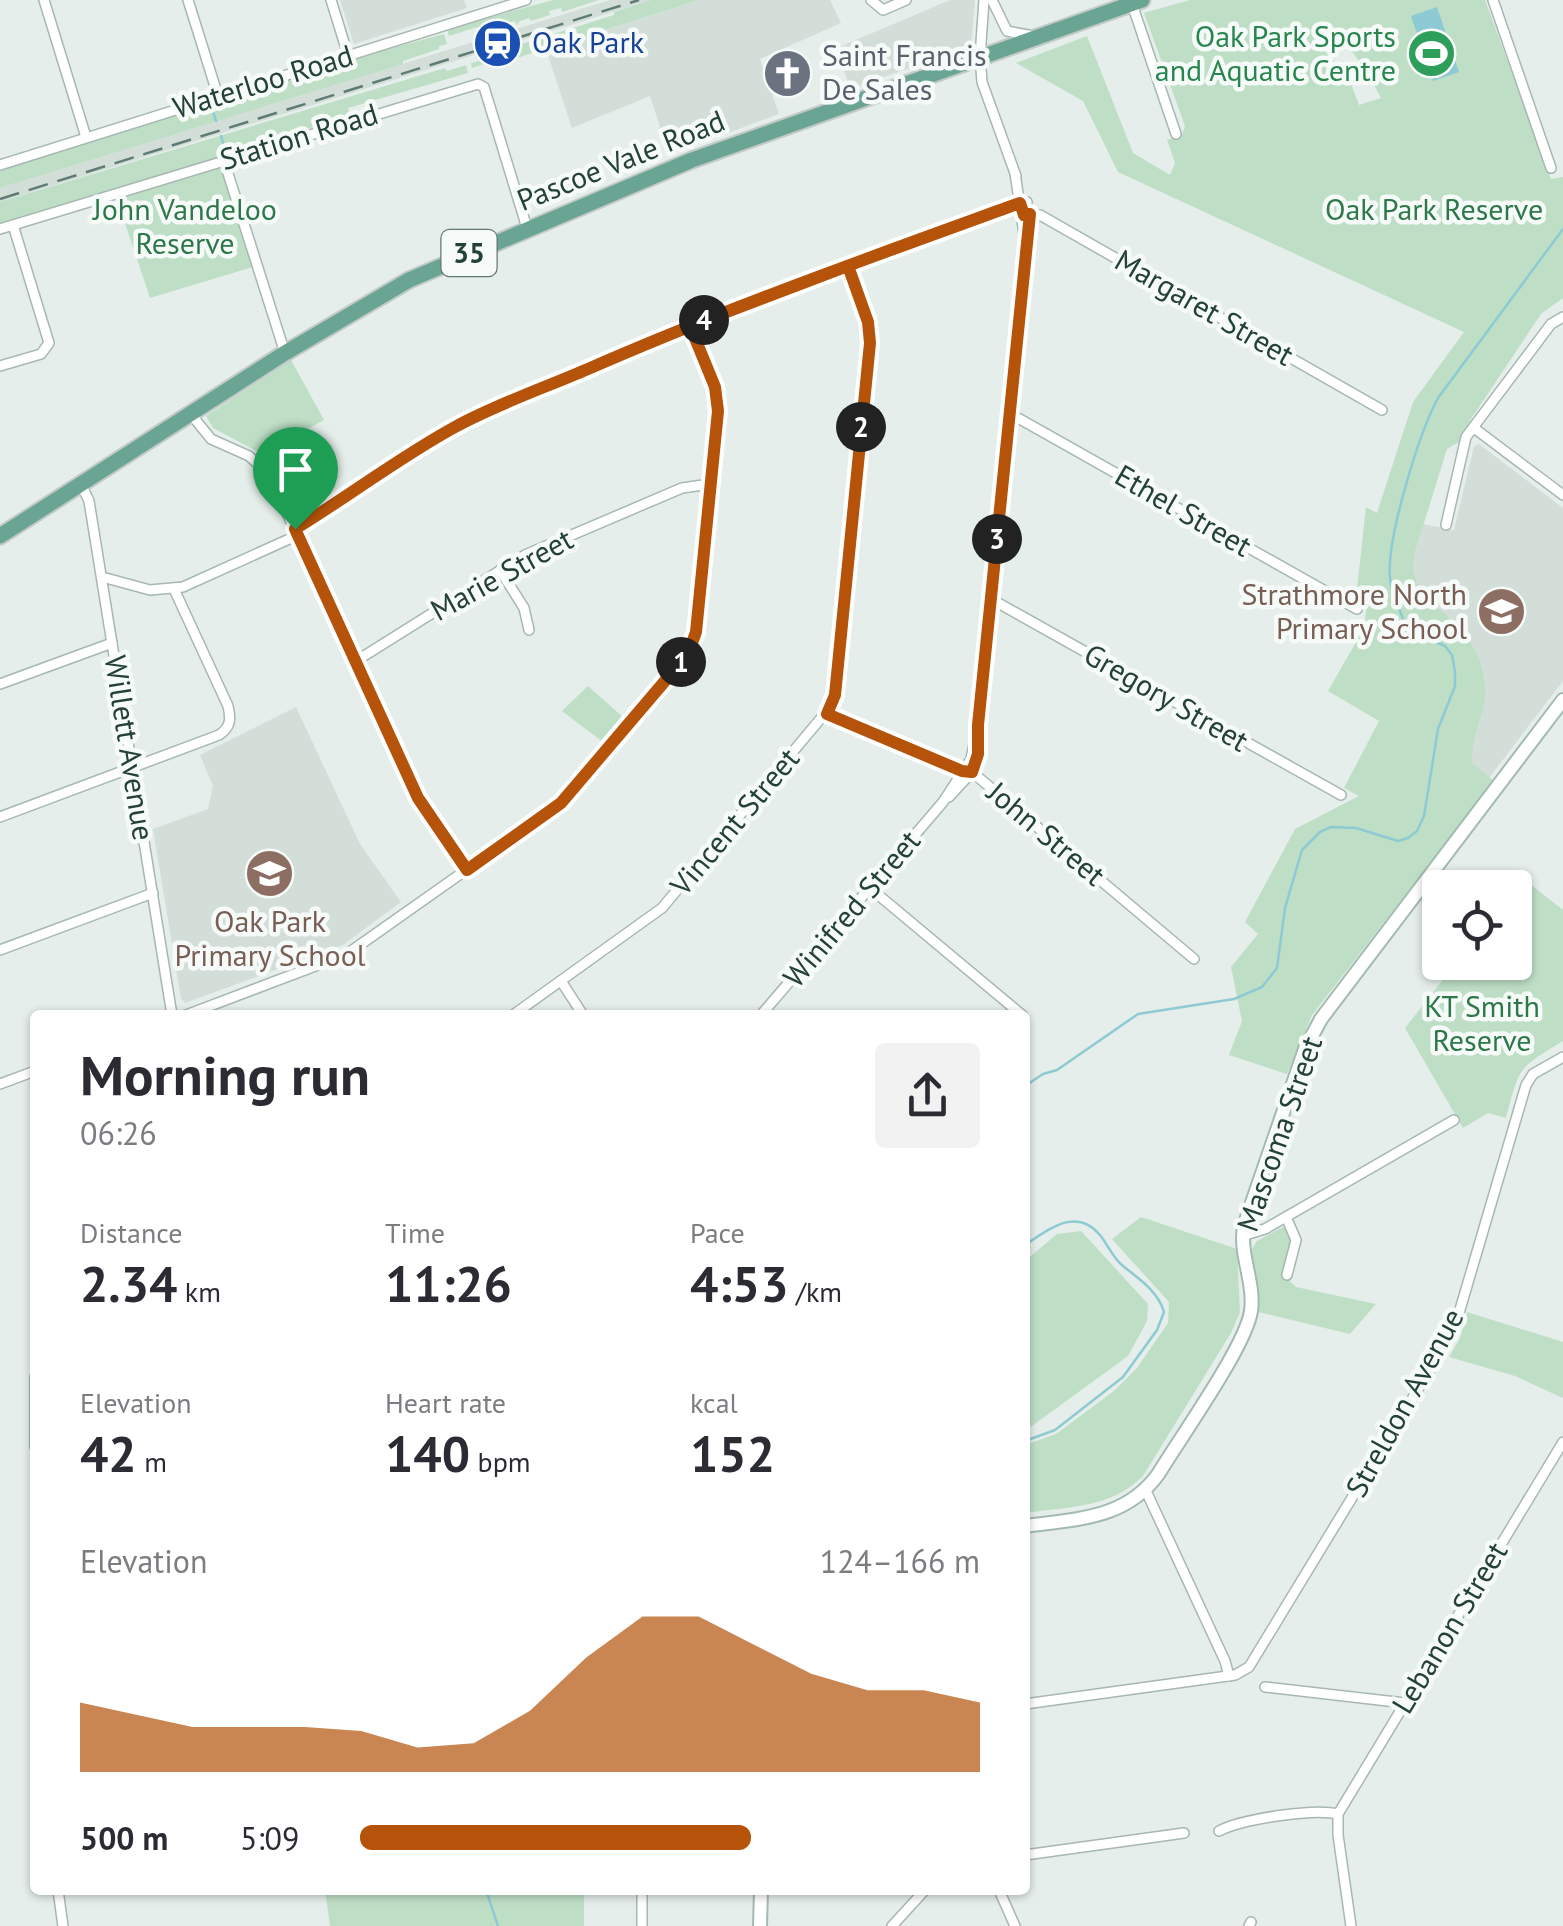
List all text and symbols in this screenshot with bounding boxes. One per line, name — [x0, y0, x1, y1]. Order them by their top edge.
place label: Oak Park Sports and Aquatic Centre — [1155, 16, 1396, 89]
station icon: Oak Park — [471, 17, 523, 69]
place label: Oak Park — [532, 22, 645, 61]
sports icon: Oak Park Sports and Aquatic Centre — [1405, 28, 1457, 80]
street label: Waterloo Road — [168, 35, 357, 126]
place label: Saint Francis De Sales — [822, 35, 987, 108]
church icon: Saint Francis De Sales — [761, 47, 813, 99]
street label: Station Road — [215, 93, 382, 178]
street label: Pascoe Vale Road — [511, 100, 730, 219]
park label: John Vandeloo Reserve — [91, 189, 277, 262]
park label: Oak Park Reserve — [1325, 189, 1543, 228]
road number: 35 — [442, 230, 496, 276]
street label: Margaret Street — [1108, 240, 1301, 374]
pin: 4 — [679, 295, 729, 345]
text: 4 — [696, 301, 712, 338]
pin: 2 — [836, 402, 886, 452]
text: 2 — [853, 408, 869, 445]
pin — [253, 427, 338, 530]
icon: arrive — [268, 442, 323, 497]
street label: Ethel Street — [1108, 455, 1259, 564]
pin: 3 — [972, 514, 1022, 564]
street label: Marie Street — [423, 519, 579, 629]
text: 3 — [989, 520, 1005, 557]
place label: Strathmore North Primary School — [1241, 574, 1467, 647]
school or university icon: Strathmore North Primary School — [1476, 586, 1528, 638]
street label: Gregory Street — [1078, 634, 1256, 759]
pin: 1 — [656, 637, 706, 687]
text: 1 — [673, 643, 689, 680]
street label: Willett Avenue — [97, 652, 164, 843]
street label: Vincent Street — [660, 739, 807, 904]
street label: John Street — [978, 771, 1114, 894]
street label: Winifred Street — [774, 822, 928, 995]
school or university icon: Oak Park Primary School — [244, 847, 296, 899]
map controls — [1422, 870, 1532, 980]
button: locate — [1422, 870, 1532, 980]
place label: Oak Park Primary School — [174, 901, 366, 974]
park label: KT Smith Reserve — [1424, 986, 1540, 1059]
street label: Mascoma Street — [1227, 1031, 1330, 1236]
text: Morning run — [80, 1039, 370, 1110]
button: share — [875, 1043, 980, 1148]
text: 06:26 — [80, 1112, 157, 1154]
text: Distance — [80, 1214, 183, 1251]
text: Time — [385, 1214, 445, 1251]
text: Pace — [690, 1214, 745, 1251]
text: 2.34 — [80, 1251, 177, 1316]
text: 11:26 — [385, 1251, 512, 1316]
text: 4:53 — [690, 1251, 789, 1316]
text: km — [177, 1273, 221, 1310]
text: /km — [789, 1273, 842, 1310]
street label: Streldon Avenue — [1336, 1301, 1472, 1503]
text: Elevation — [80, 1384, 192, 1421]
text: Heart rate — [385, 1384, 506, 1421]
text: kcal — [690, 1384, 738, 1421]
text: 42 — [80, 1421, 137, 1486]
text: 140 — [385, 1421, 470, 1486]
text: 152 — [690, 1421, 775, 1486]
text: m — [137, 1443, 167, 1480]
text: bpm — [470, 1443, 531, 1480]
street label: Lebanon Street — [1382, 1534, 1515, 1720]
text: Elevation — [80, 1540, 207, 1582]
text: 124–166 m — [820, 1540, 980, 1582]
text: 500 m — [80, 1817, 168, 1859]
text: 5:09 — [240, 1817, 299, 1859]

